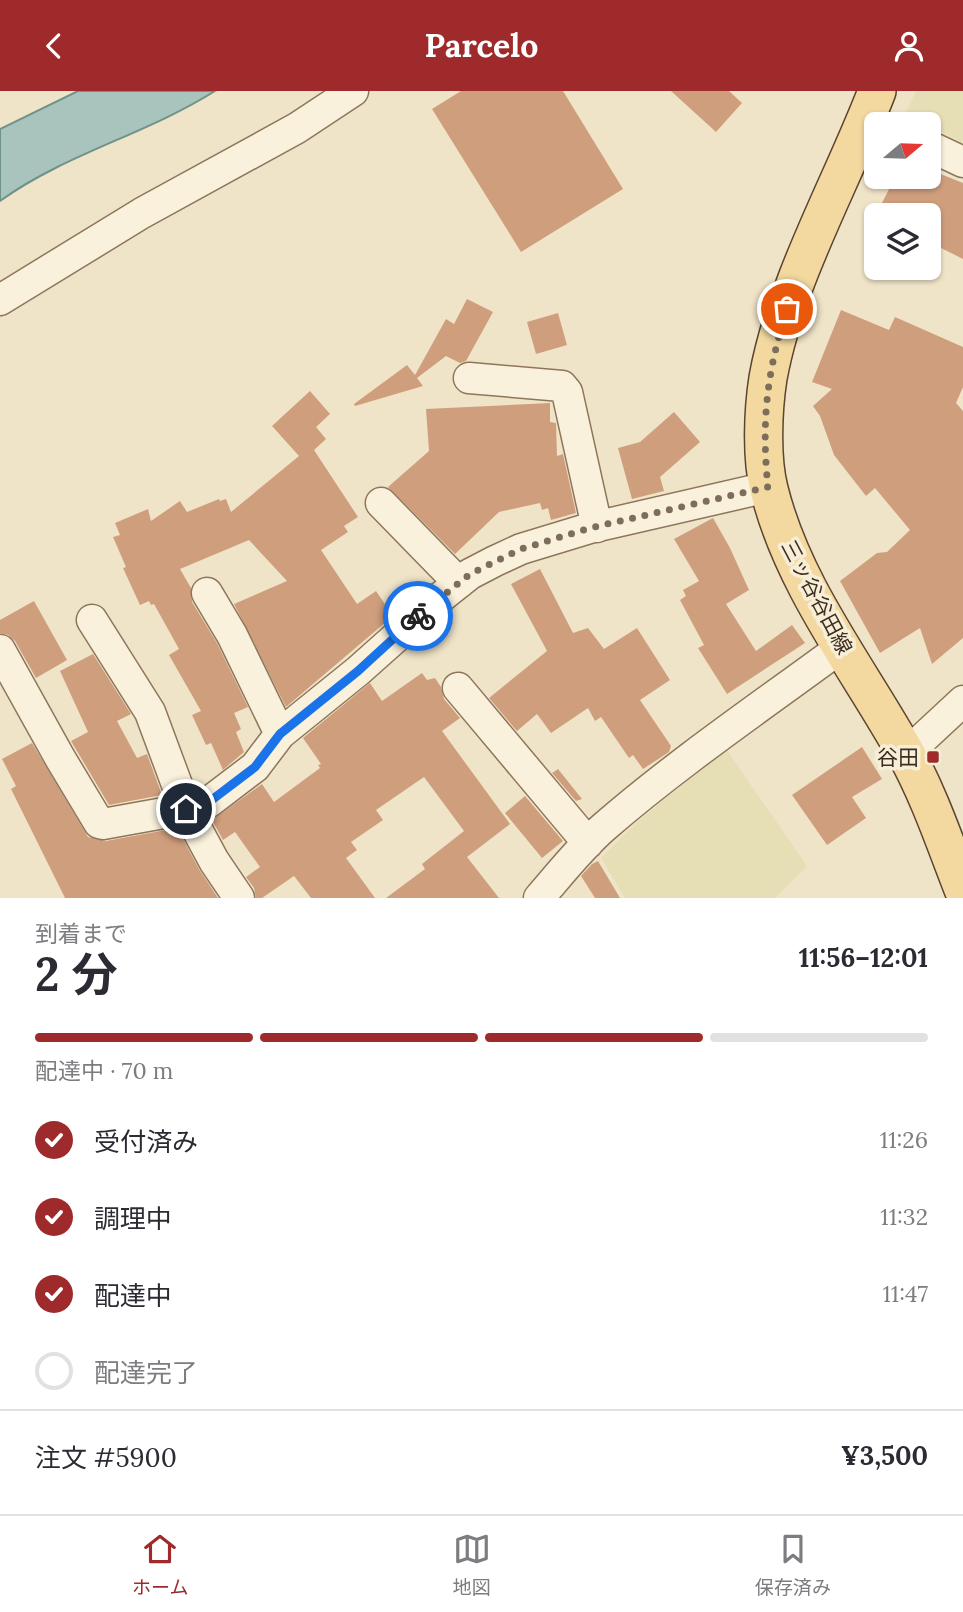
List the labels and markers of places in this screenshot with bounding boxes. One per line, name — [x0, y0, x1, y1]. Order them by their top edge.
pin — [757, 279, 817, 339]
place label: 谷田 — [877, 744, 919, 771]
marker: 谷田 — [925, 749, 941, 765]
pin — [156, 779, 216, 839]

